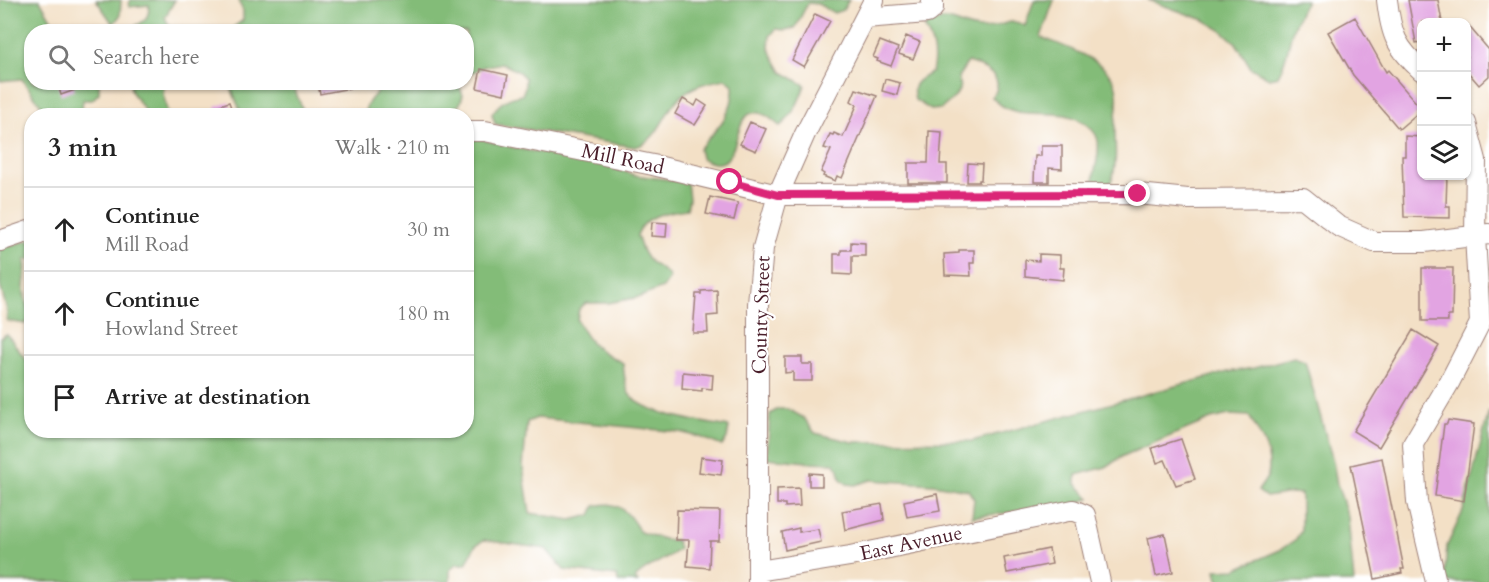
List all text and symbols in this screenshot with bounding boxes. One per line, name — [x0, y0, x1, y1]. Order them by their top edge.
map controls — [1417, 18, 1471, 180]
button: + — [1417, 18, 1471, 72]
search box — [24, 24, 474, 90]
icon: search — [45, 41, 78, 74]
text: Search here — [93, 42, 200, 72]
button: − — [1417, 72, 1471, 126]
button: layers — [1417, 126, 1471, 180]
text: 3 min — [48, 130, 117, 165]
text: Walk · 210 m — [335, 134, 450, 161]
street label: Mill Road — [579, 137, 667, 181]
route start — [716, 168, 742, 194]
route end — [1124, 180, 1150, 206]
text: Continue — [105, 201, 200, 231]
icon: ahead — [48, 213, 81, 246]
text: 30 m — [407, 216, 450, 243]
text: Mill Road — [105, 231, 189, 258]
street label: County Street — [745, 254, 777, 375]
text: Continue — [105, 285, 200, 315]
icon: ahead — [48, 297, 81, 330]
text: 180 m — [397, 300, 450, 327]
text: Howland Street — [105, 315, 238, 342]
icon: arrive — [48, 381, 81, 414]
text: Arrive at destination — [105, 382, 310, 412]
street label: East Avenue — [857, 519, 965, 567]

